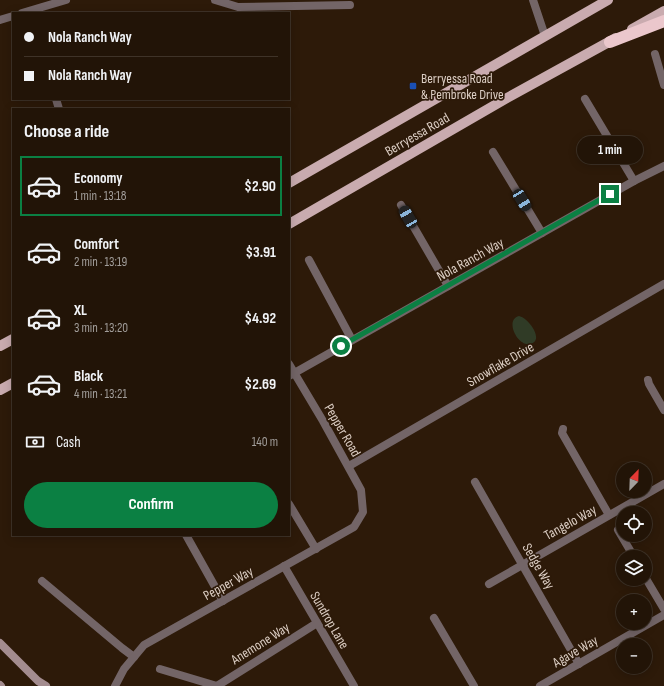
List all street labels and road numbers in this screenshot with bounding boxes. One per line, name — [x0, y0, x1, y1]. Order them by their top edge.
street label: Berryessa Road — [382, 109, 453, 160]
street label: Nola Ranch Way — [434, 234, 507, 285]
street label: Snowflake Drive — [464, 338, 537, 390]
street label: Pepper Road — [321, 401, 365, 460]
street label: Tangelo Way — [541, 501, 600, 544]
street label: Sedge Way — [519, 540, 559, 593]
street label: Pepper Way — [200, 563, 257, 604]
street label: Sundrop Lane — [306, 589, 353, 652]
street label: Anemone Way — [227, 618, 293, 669]
street label: Agave Way — [549, 631, 601, 672]

